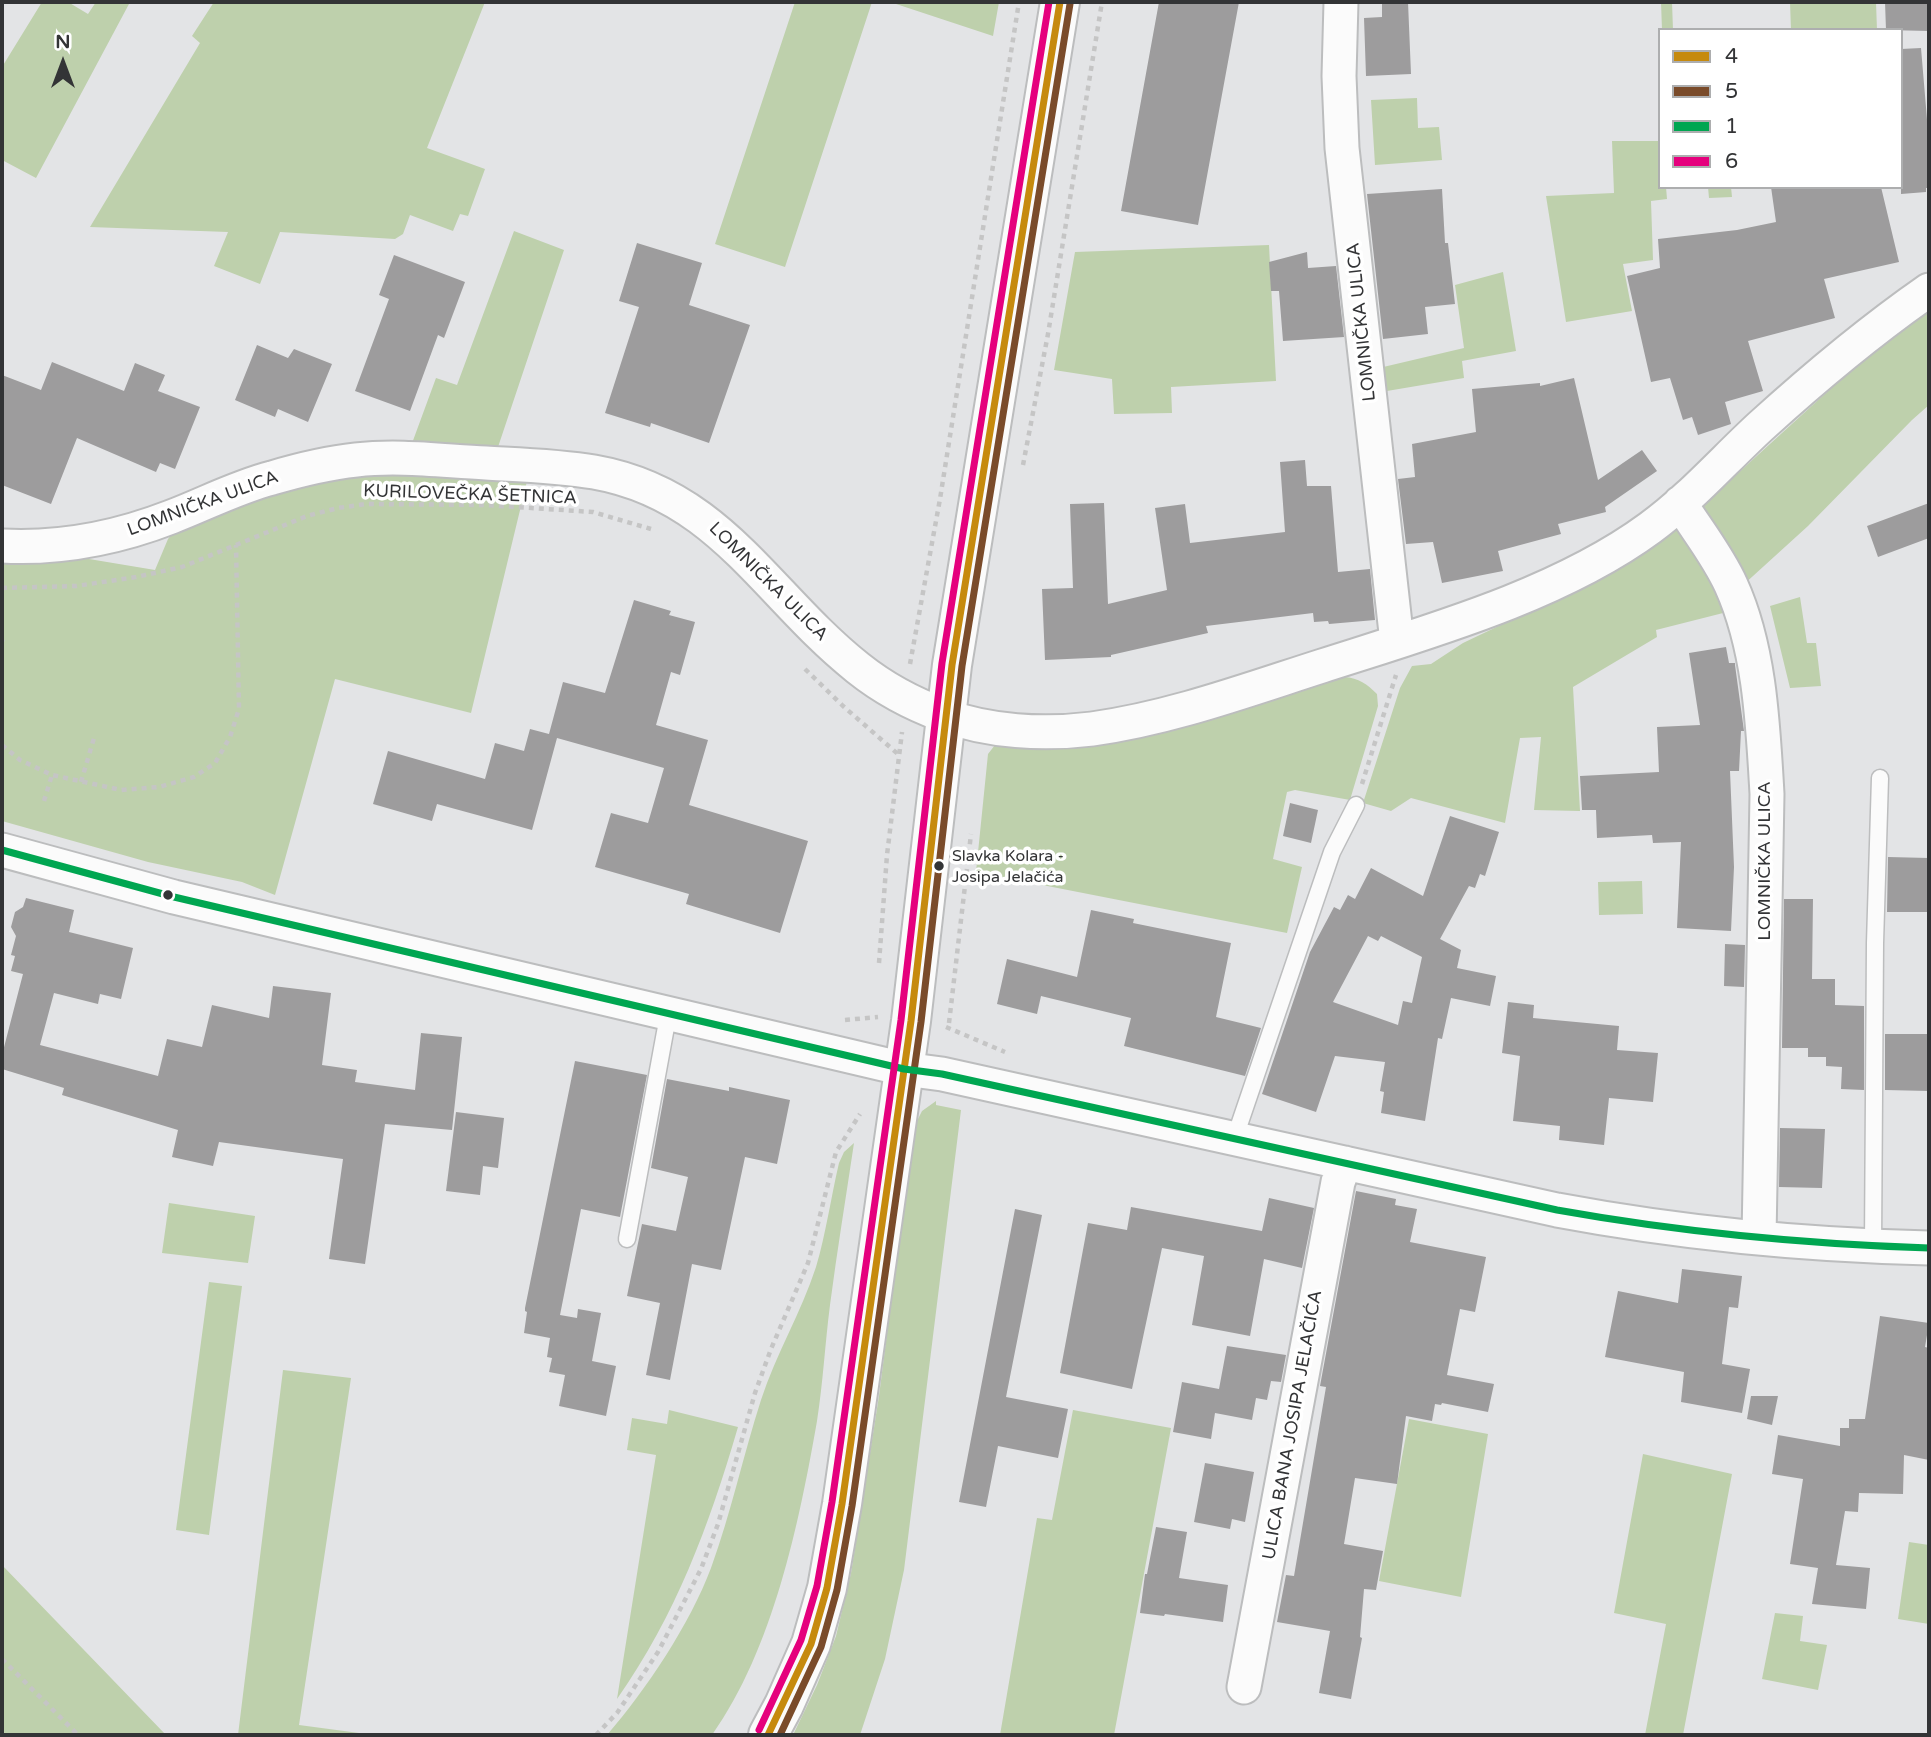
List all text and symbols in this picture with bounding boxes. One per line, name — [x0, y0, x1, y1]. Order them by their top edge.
north arrow — [28, 28, 98, 98]
legend — [1658, 28, 1903, 189]
text: N — [55, 31, 71, 53]
text: 4 — [1725, 44, 1738, 69]
text: 5 — [1725, 79, 1738, 104]
text: 1 — [1725, 114, 1738, 139]
text: 6 — [1725, 149, 1738, 174]
street label: LOMNIČKA ULICA — [1343, 242, 1381, 402]
street label: LOMNIČKA ULICA — [124, 467, 282, 541]
street label: KURILOVEČKA ŠETNICA — [363, 480, 577, 510]
street label: LOMNIČKA ULICA — [704, 518, 832, 646]
street label: LOMNIČKA ULICA — [1754, 781, 1776, 941]
place label: Slavka Kolara - Josipa Jelačića — [952, 847, 1064, 885]
marker: Slavka Kolara - Josipa Jelačića — [932, 859, 946, 873]
unlabelled marker — [161, 888, 175, 902]
street label: ULICA BANA JOSIPA JELAČIĆA — [1259, 1288, 1327, 1562]

